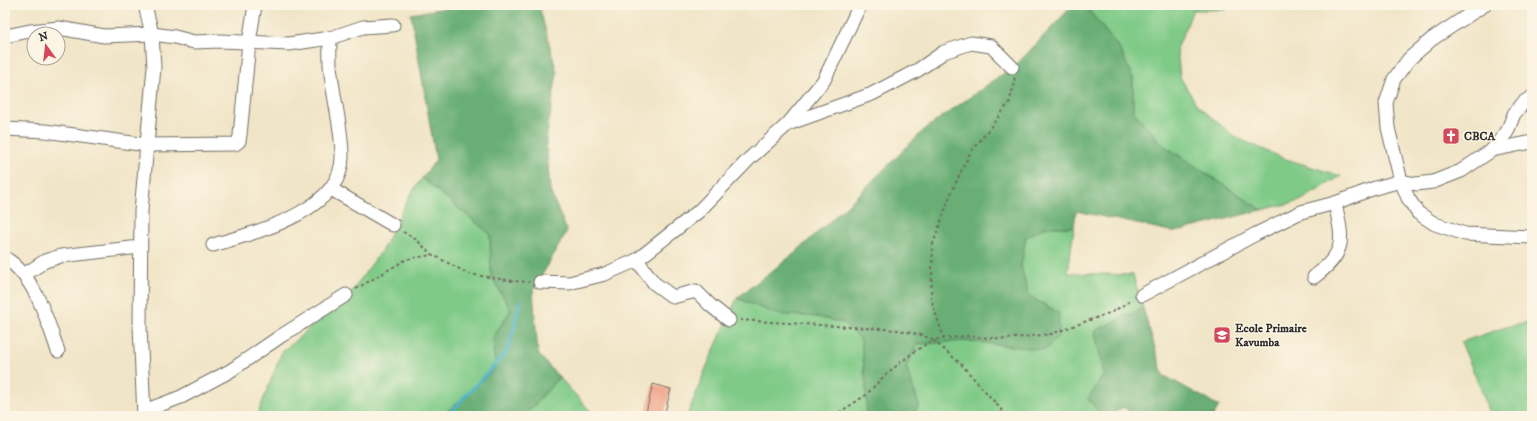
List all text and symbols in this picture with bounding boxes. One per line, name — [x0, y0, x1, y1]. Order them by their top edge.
north arrow — [26, 26, 66, 66]
text: N — [37, 29, 50, 45]
church icon: CBCA — [1441, 126, 1461, 146]
place label: CBCA — [1464, 129, 1496, 144]
place label: Ecole Primaire Kavumba — [1235, 321, 1307, 350]
school or university icon: Ecole Primaire Kavumba — [1212, 325, 1232, 345]

